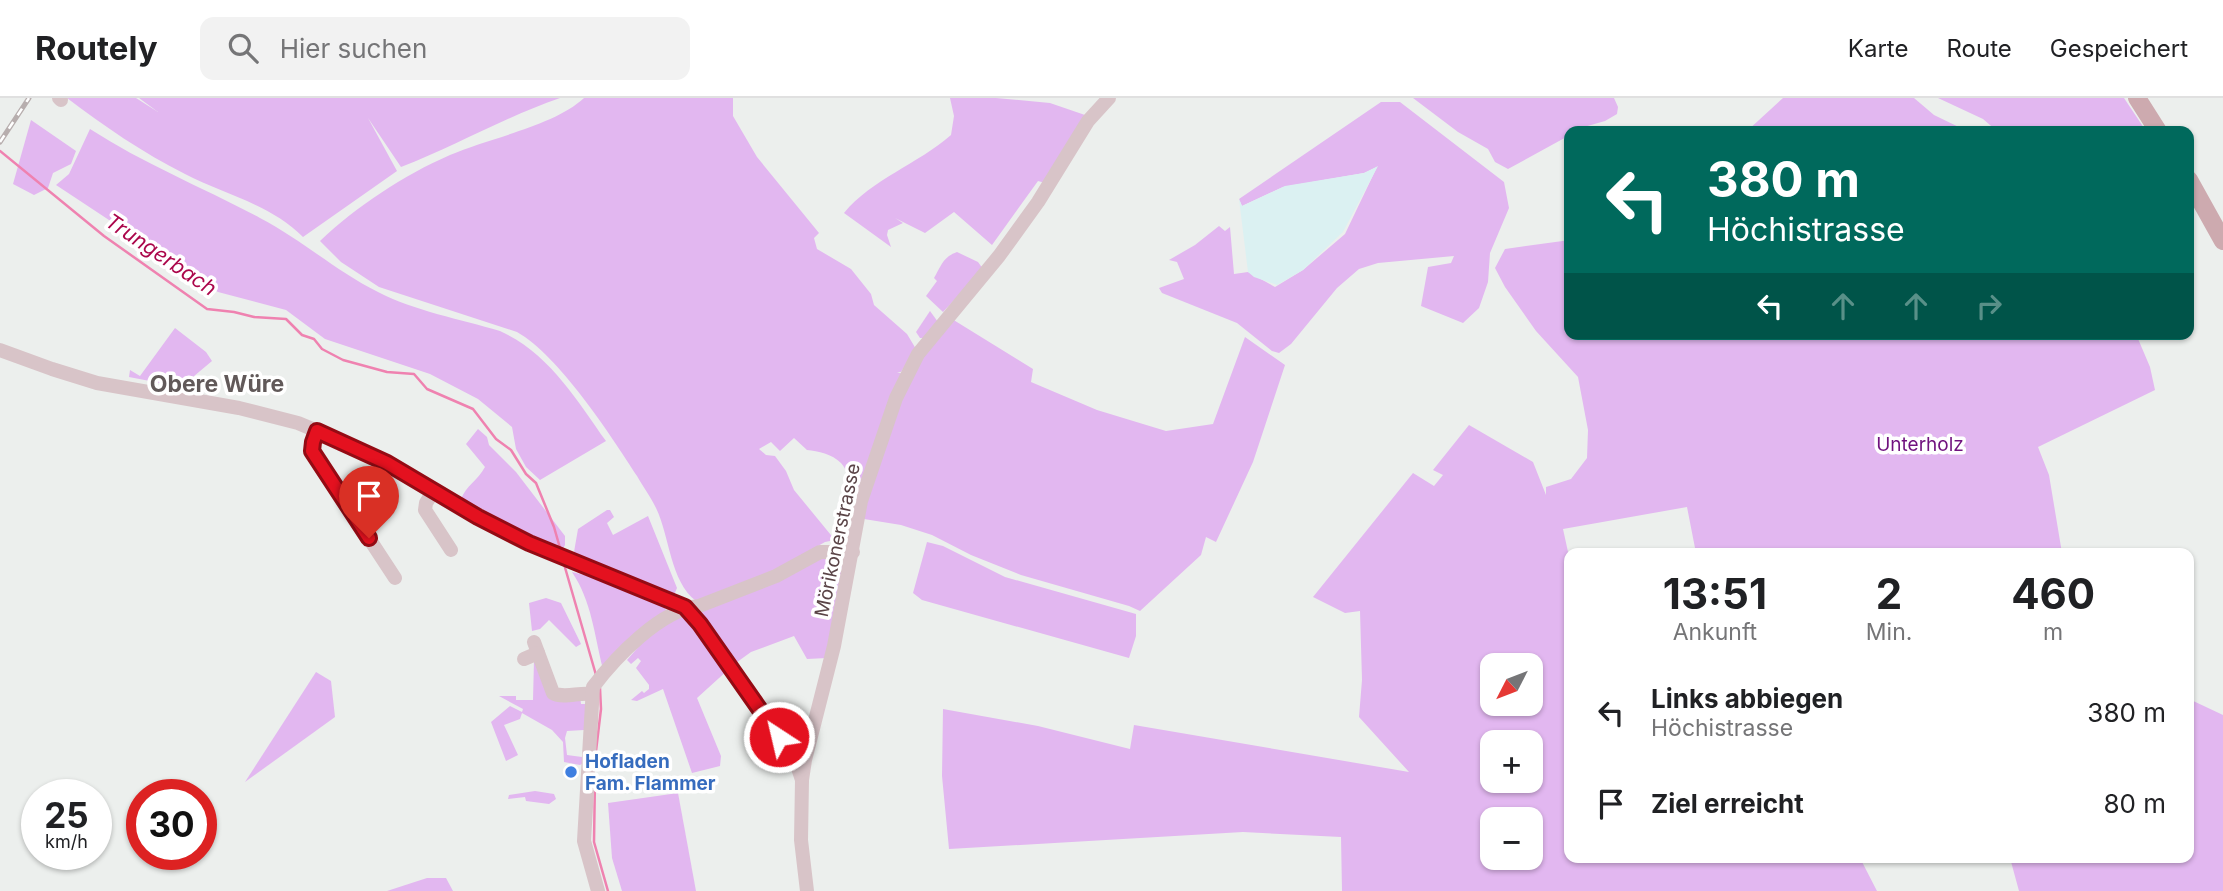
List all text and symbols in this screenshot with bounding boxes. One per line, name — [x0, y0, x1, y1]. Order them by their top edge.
search box — [200, 17, 690, 80]
text: Routely — [35, 28, 158, 68]
icon: search — [224, 29, 262, 67]
text: Hier suchen — [280, 33, 427, 64]
text: Karte — [1848, 34, 1908, 63]
text: Route — [1946, 34, 2012, 63]
text: Gespeichert — [2050, 34, 2188, 63]
text: 380 m — [1707, 150, 1860, 209]
icon: left — [1592, 154, 1683, 245]
water label: Trungerbach — [101, 208, 222, 301]
text: Höchistrasse — [1707, 210, 1905, 249]
icon: left — [1751, 287, 1789, 325]
icon: ahead — [1824, 287, 1862, 325]
icon: ahead — [1897, 287, 1935, 325]
icon: right — [1970, 287, 2008, 325]
district label: Obere Würe — [150, 370, 284, 398]
park label: Unterholz — [1876, 433, 1964, 456]
street label: Mörikonerstrasse — [810, 461, 865, 619]
pin — [339, 466, 399, 538]
icon: arrive — [350, 477, 388, 515]
text: 13:51 — [1663, 568, 1767, 619]
text: 2 — [1876, 568, 1902, 619]
text: 460 — [2011, 568, 2095, 619]
text: Ankunft — [1673, 618, 1757, 646]
text: Min. — [1866, 618, 1912, 646]
text: m — [2043, 618, 2063, 646]
north arrow — [1480, 653, 1544, 716]
map controls — [1480, 653, 1543, 870]
text: Links abbiegen — [1651, 683, 1843, 714]
icon: left — [1592, 694, 1630, 732]
text: 380 m — [2087, 697, 2166, 728]
position arrow — [742, 700, 816, 774]
text: Höchistrasse — [1651, 714, 1793, 742]
button: + — [1480, 730, 1543, 793]
place label: Hofladen Fam. Flammer — [585, 750, 716, 795]
marker: Hofladen Fam. Flammer — [563, 764, 579, 780]
speed limit sign: 30 — [126, 779, 217, 870]
icon: arrive — [1592, 785, 1630, 823]
text: Ziel erreicht — [1651, 788, 1804, 819]
text: 80 m — [2103, 788, 2166, 819]
text: 25 — [44, 794, 89, 836]
button: − — [1480, 807, 1543, 870]
text: km/h — [45, 831, 88, 852]

